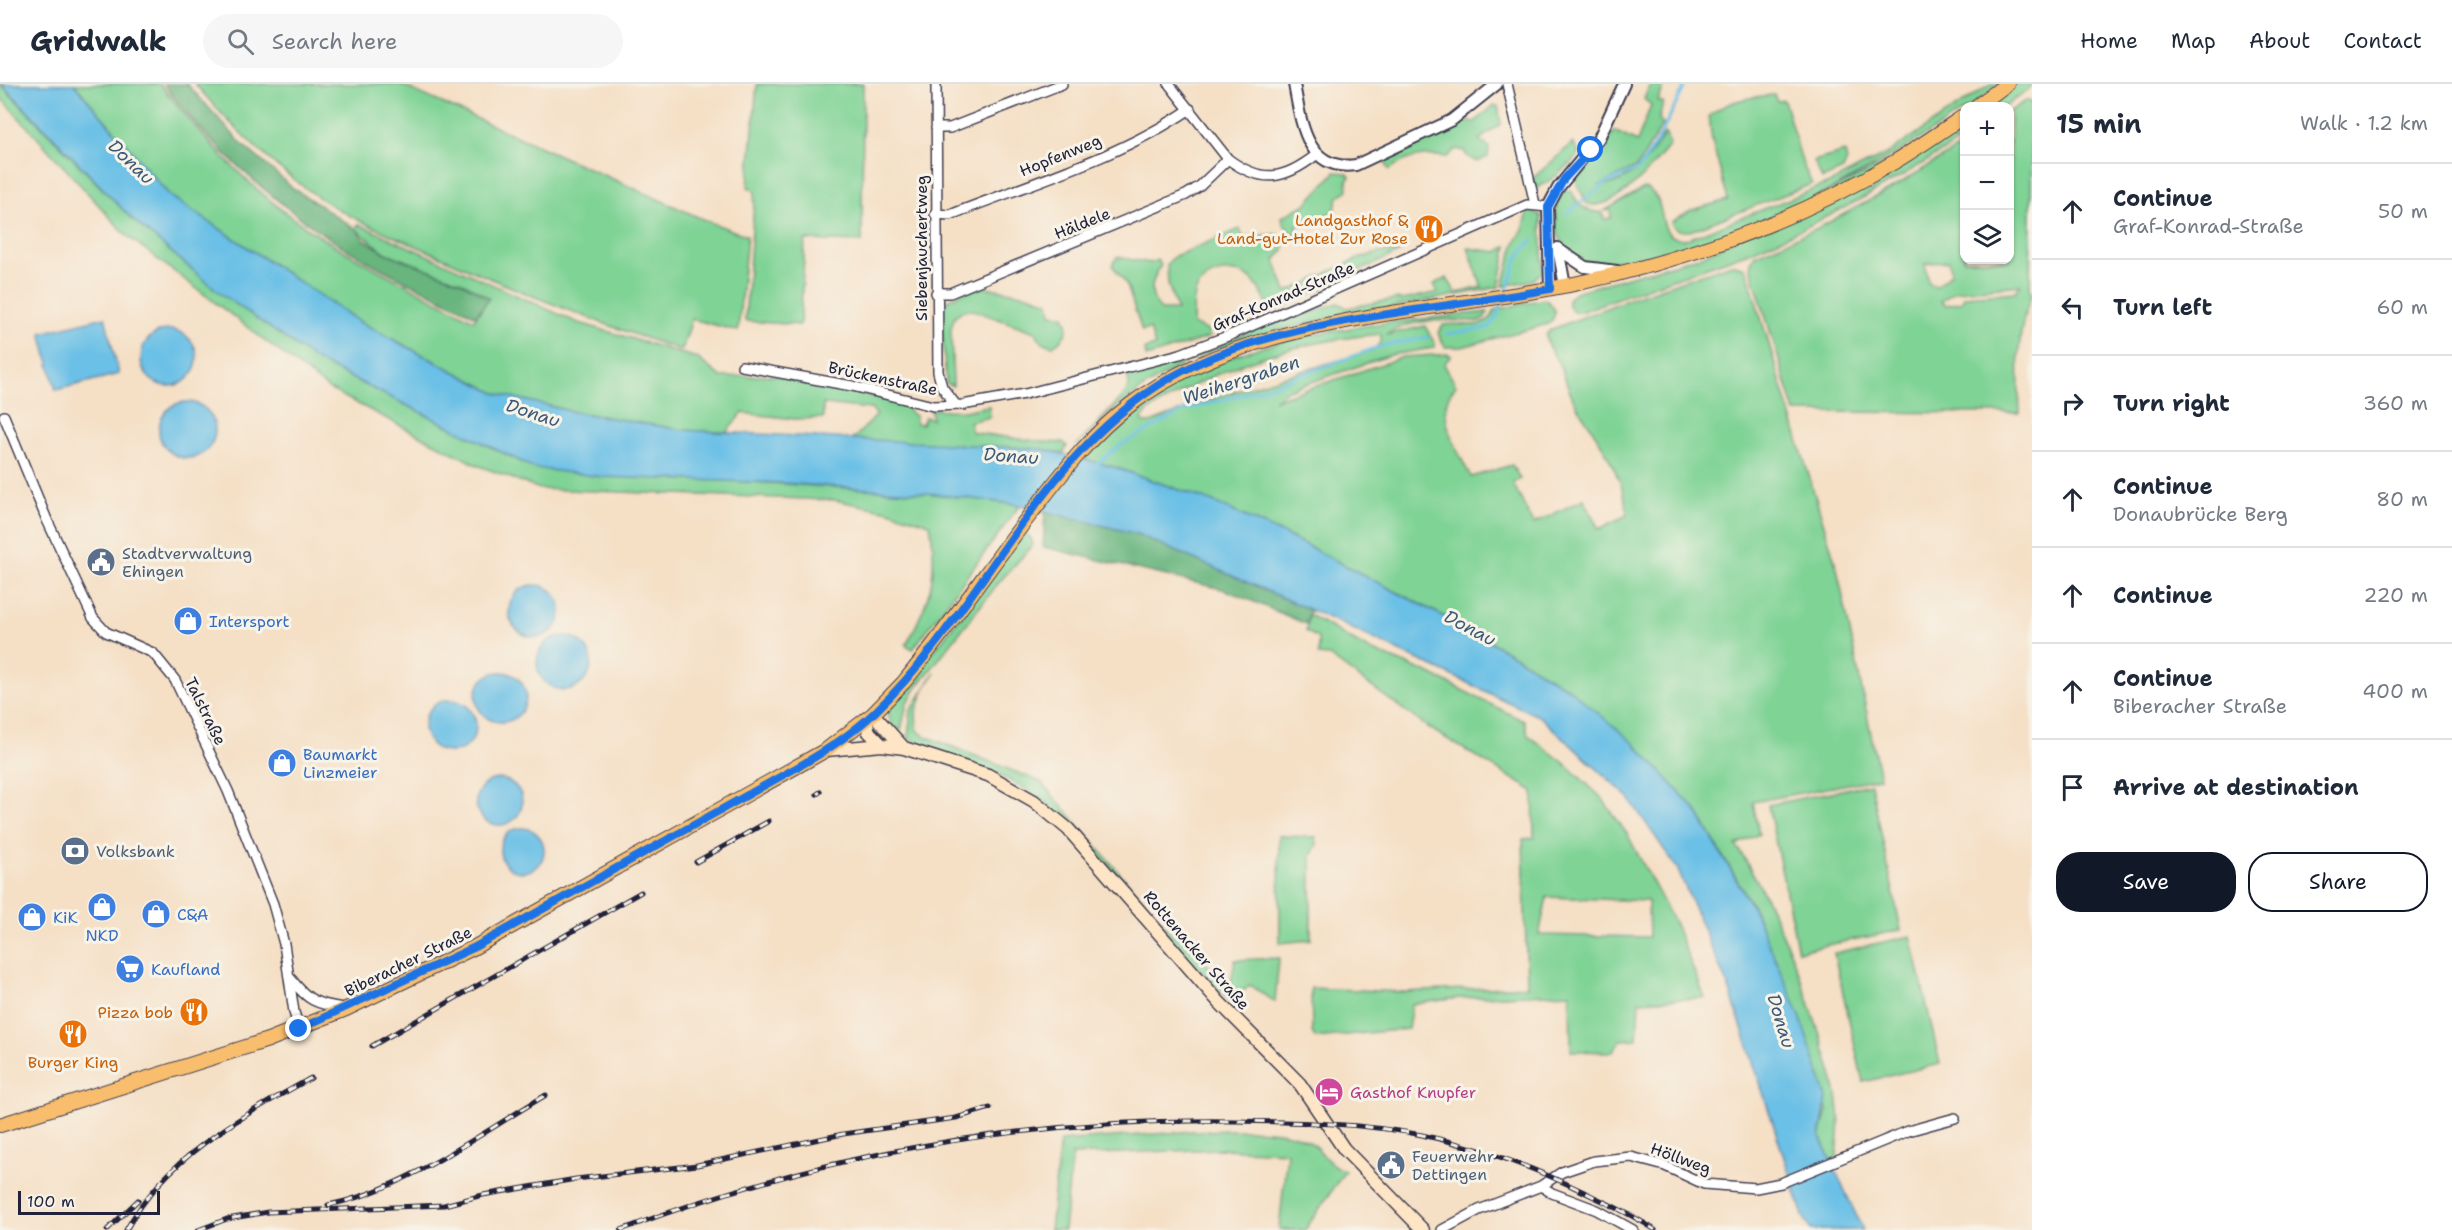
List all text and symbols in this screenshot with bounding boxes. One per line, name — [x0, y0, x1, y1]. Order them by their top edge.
search box — [203, 14, 623, 68]
text: Gridwalk — [30, 22, 167, 60]
icon: search — [224, 25, 257, 58]
text: Search here — [272, 27, 398, 56]
text: Home — [2080, 27, 2138, 55]
text: Map — [2171, 27, 2216, 55]
text: About — [2249, 27, 2310, 55]
text: Contact — [2343, 27, 2422, 55]
map controls — [1960, 102, 2014, 264]
button: + — [1960, 102, 2014, 156]
text: 15 min — [2056, 106, 2142, 141]
text: Walk · 1.2 km — [2300, 110, 2428, 136]
street label: Hopfenweg — [1016, 130, 1104, 181]
water label: Donau — [103, 134, 159, 190]
route start — [1577, 136, 1603, 162]
button: − — [1960, 156, 2014, 210]
street label: Siebenjauchertweg — [911, 175, 932, 321]
text: Continue — [2113, 184, 2213, 213]
icon: ahead — [2056, 195, 2089, 228]
text: 50 m — [2378, 198, 2428, 224]
street label: Häldele — [1051, 203, 1113, 244]
place label: Landgasthof & Land-gut-Hotel Zur Rose — [1217, 210, 1409, 249]
button: layers — [1960, 210, 2014, 264]
restaurant icon: Landgasthof & Land-gut-Hotel Zur Rose — [1413, 213, 1445, 245]
text: Graf-Konrad-Straße — [2113, 213, 2304, 239]
street label: Graf-Konrad-Straße — [1209, 257, 1358, 336]
icon: left — [2056, 291, 2089, 324]
text: Turn left — [2113, 293, 2212, 322]
text: 60 m — [2376, 294, 2428, 320]
water label: Weihergraben — [1179, 350, 1303, 410]
street label: Brückenstraße — [826, 357, 939, 400]
icon: right — [2056, 387, 2089, 420]
text: Turn right — [2113, 389, 2230, 418]
text: 360 m — [2363, 390, 2428, 416]
water label: Donau — [503, 393, 563, 433]
water label: Donau — [983, 442, 1039, 470]
text: Continue — [2113, 472, 2213, 501]
icon: ahead — [2056, 483, 2089, 516]
text: 80 m — [2376, 486, 2428, 512]
text: Donaubrücke Berg — [2113, 501, 2288, 527]
place label: Stadtverwaltung Ehingen — [122, 543, 252, 582]
public building icon: Stadtverwaltung Ehingen — [85, 546, 117, 578]
icon: ahead — [2056, 579, 2089, 612]
text: Continue — [2113, 581, 2213, 610]
text: 220 m — [2364, 582, 2428, 608]
water label: Donau — [1440, 604, 1500, 652]
shop icon: Intersport — [172, 605, 204, 637]
place label: Intersport — [209, 611, 290, 632]
text: Continue — [2113, 664, 2213, 693]
street label: Talstraße — [180, 674, 231, 749]
icon: ahead — [2056, 675, 2089, 708]
text: 400 m — [2362, 678, 2428, 704]
text: Biberacher Straße — [2113, 693, 2287, 719]
place label: Baumarkt Linzmeier — [303, 744, 378, 783]
shop icon: Baumarkt Linzmeier — [266, 747, 298, 779]
icon: arrive — [2056, 771, 2089, 804]
text: Arrive at destination — [2113, 773, 2359, 802]
bank icon: Volksbank — [59, 835, 91, 867]
place label: Volksbank — [96, 841, 175, 862]
button: Save — [2056, 852, 2236, 912]
button: Share — [2248, 852, 2428, 912]
street label: Rottenacker Straße — [1139, 886, 1254, 1014]
shop icon: NKD — [86, 891, 118, 923]
shop icon: C&A — [140, 898, 172, 930]
shop icon: KiK — [16, 901, 48, 933]
place label: C&A — [177, 904, 208, 925]
place label: KiK — [53, 907, 78, 928]
street label: Biberacher Straße — [341, 921, 475, 1001]
place label: NKD — [86, 925, 119, 946]
supermarket icon: Kaufland — [114, 953, 146, 985]
place label: Kaufland — [151, 959, 221, 980]
water label: Donau — [1761, 991, 1801, 1051]
restaurant icon: Pizza bob — [178, 996, 210, 1028]
place label: Pizza bob — [98, 1002, 173, 1023]
route end — [285, 1015, 311, 1041]
restaurant icon: Burger King — [57, 1018, 89, 1050]
place label: Burger King — [28, 1052, 119, 1073]
hotel icon: Gasthof Knupfer — [1313, 1076, 1345, 1108]
place label: Gasthof Knupfer — [1350, 1082, 1476, 1103]
street label: Höllweg — [1648, 1138, 1714, 1179]
place label: Feuerwehr Dettingen — [1412, 1146, 1494, 1185]
public building icon: Feuerwehr Dettingen — [1375, 1149, 1407, 1181]
scale bar — [18, 1188, 160, 1216]
text: 100 m — [27, 1191, 75, 1212]

